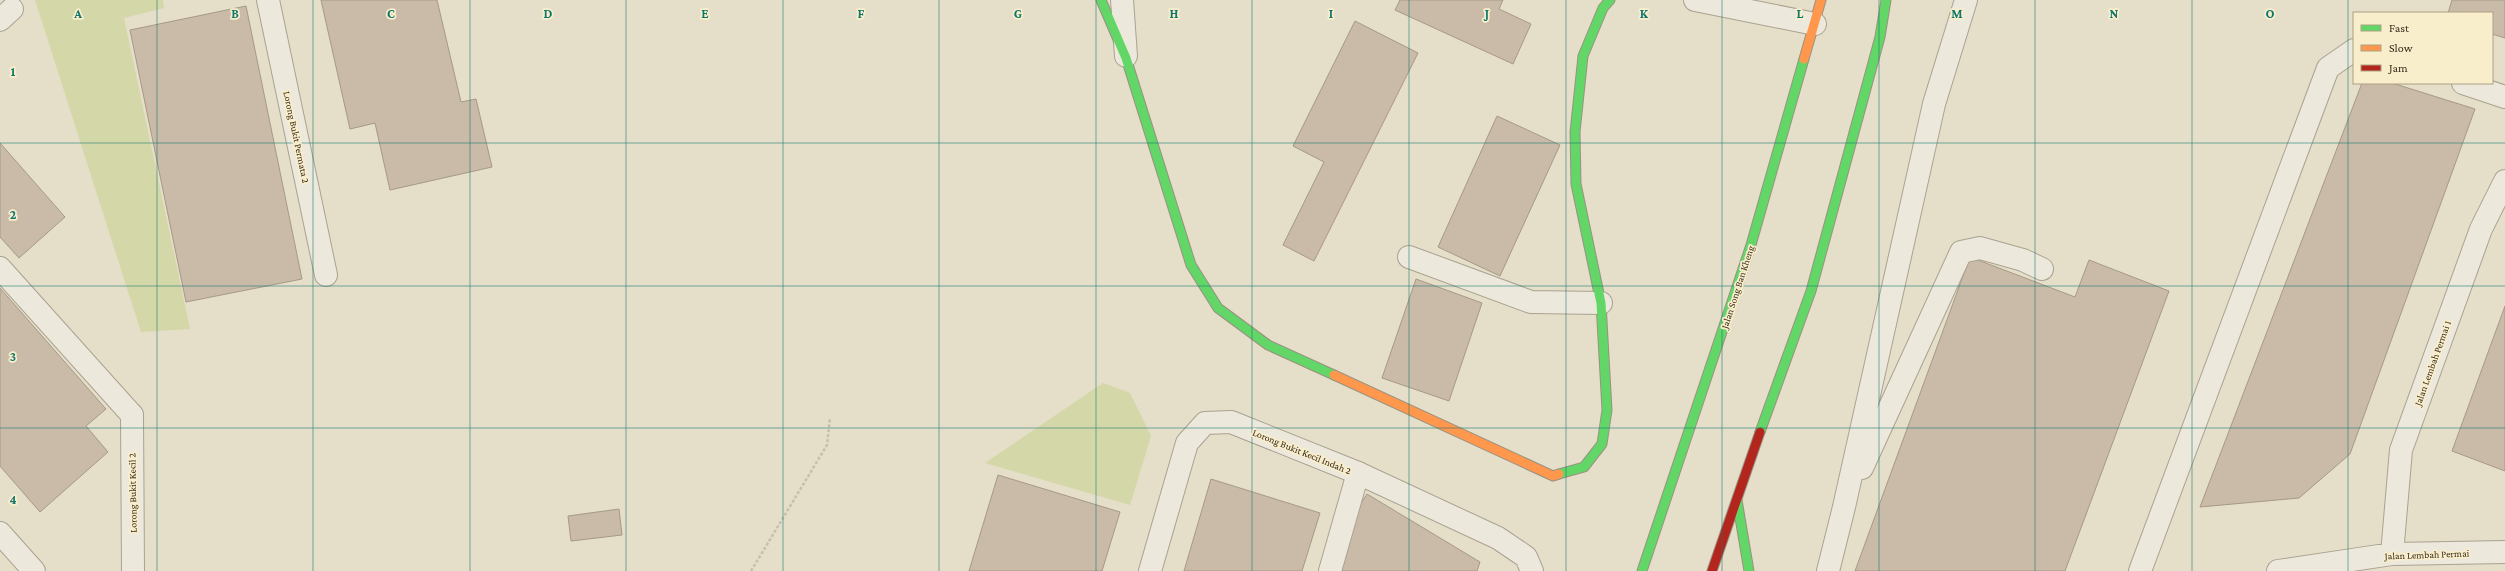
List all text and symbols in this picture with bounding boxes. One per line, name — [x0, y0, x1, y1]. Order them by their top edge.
text: A — [73, 6, 82, 21]
text: B — [231, 6, 239, 21]
text: C — [387, 6, 395, 21]
text: D — [544, 6, 553, 21]
text: E — [701, 6, 709, 21]
text: F — [858, 6, 865, 21]
text: G — [1014, 6, 1022, 21]
text: H — [1170, 6, 1179, 21]
text: I — [1329, 6, 1333, 21]
text: J — [1483, 6, 1489, 21]
text: K — [1640, 6, 1649, 21]
text: L — [1797, 6, 1804, 21]
text: M — [1951, 6, 1963, 21]
text: N — [2110, 6, 2119, 21]
text: O — [2266, 6, 2275, 21]
legend — [2353, 12, 2493, 84]
text: Fast — [2389, 21, 2410, 35]
text: Slow — [2389, 41, 2413, 55]
text: Jam — [2388, 61, 2408, 75]
text: 1 — [11, 64, 16, 79]
street label: Lorong Bukit Permata 2 — [281, 90, 312, 184]
text: 2 — [10, 207, 17, 222]
street label: Jalan Song Ban Kheng — [1719, 244, 1756, 331]
street label: Jalan Lembah Permai 1 — [2412, 319, 2453, 408]
text: 3 — [10, 349, 16, 364]
street label: Lorong Bukit Kecil Indah 2 — [1251, 427, 1353, 476]
street label: Lorong Bukit Kecil 2 — [126, 453, 139, 533]
text: 4 — [9, 492, 17, 507]
street label: Jalan Lembah Permai — [2384, 548, 2470, 562]

